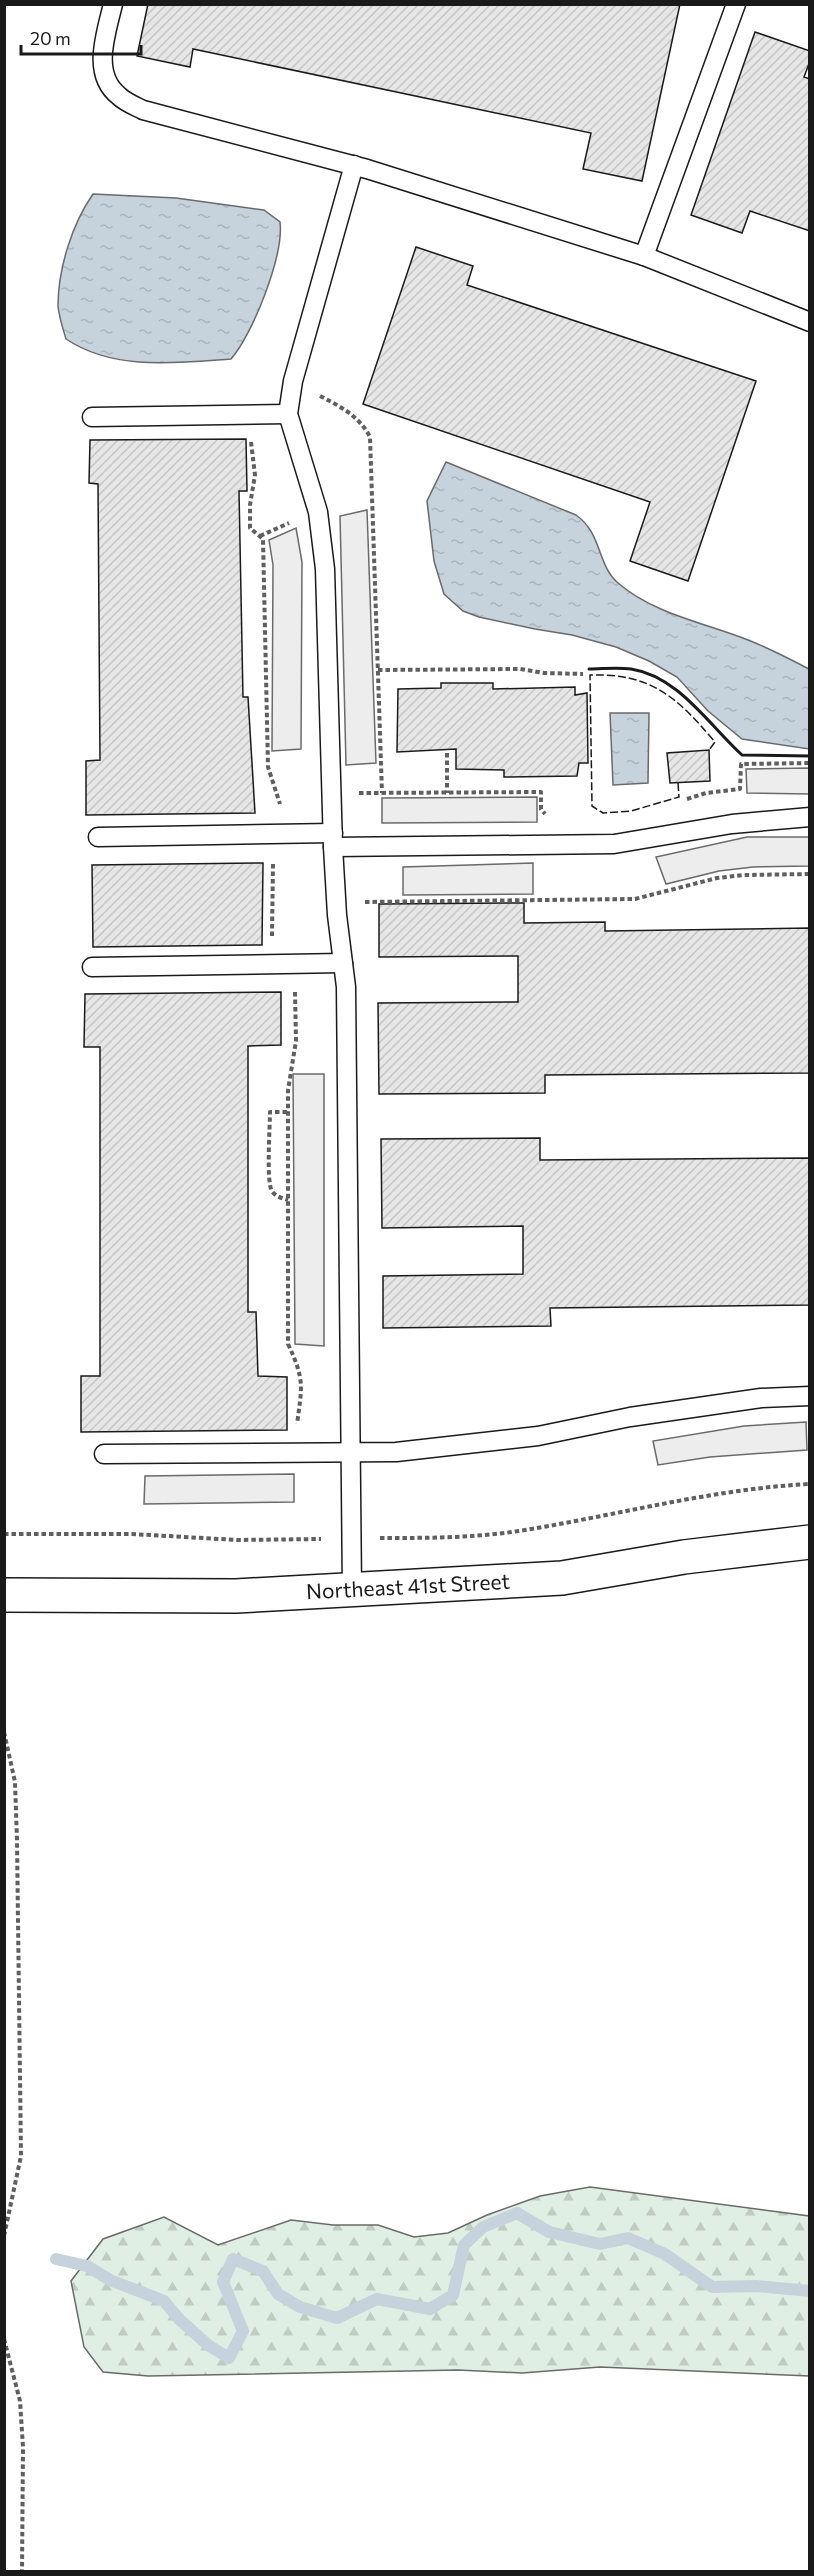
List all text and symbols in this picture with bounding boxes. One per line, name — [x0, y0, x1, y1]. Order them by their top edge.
scale bar — [21, 18, 141, 56]
text: 20 m — [30, 27, 71, 49]
street label: Northeast 41st Street — [305, 1568, 510, 1603]

